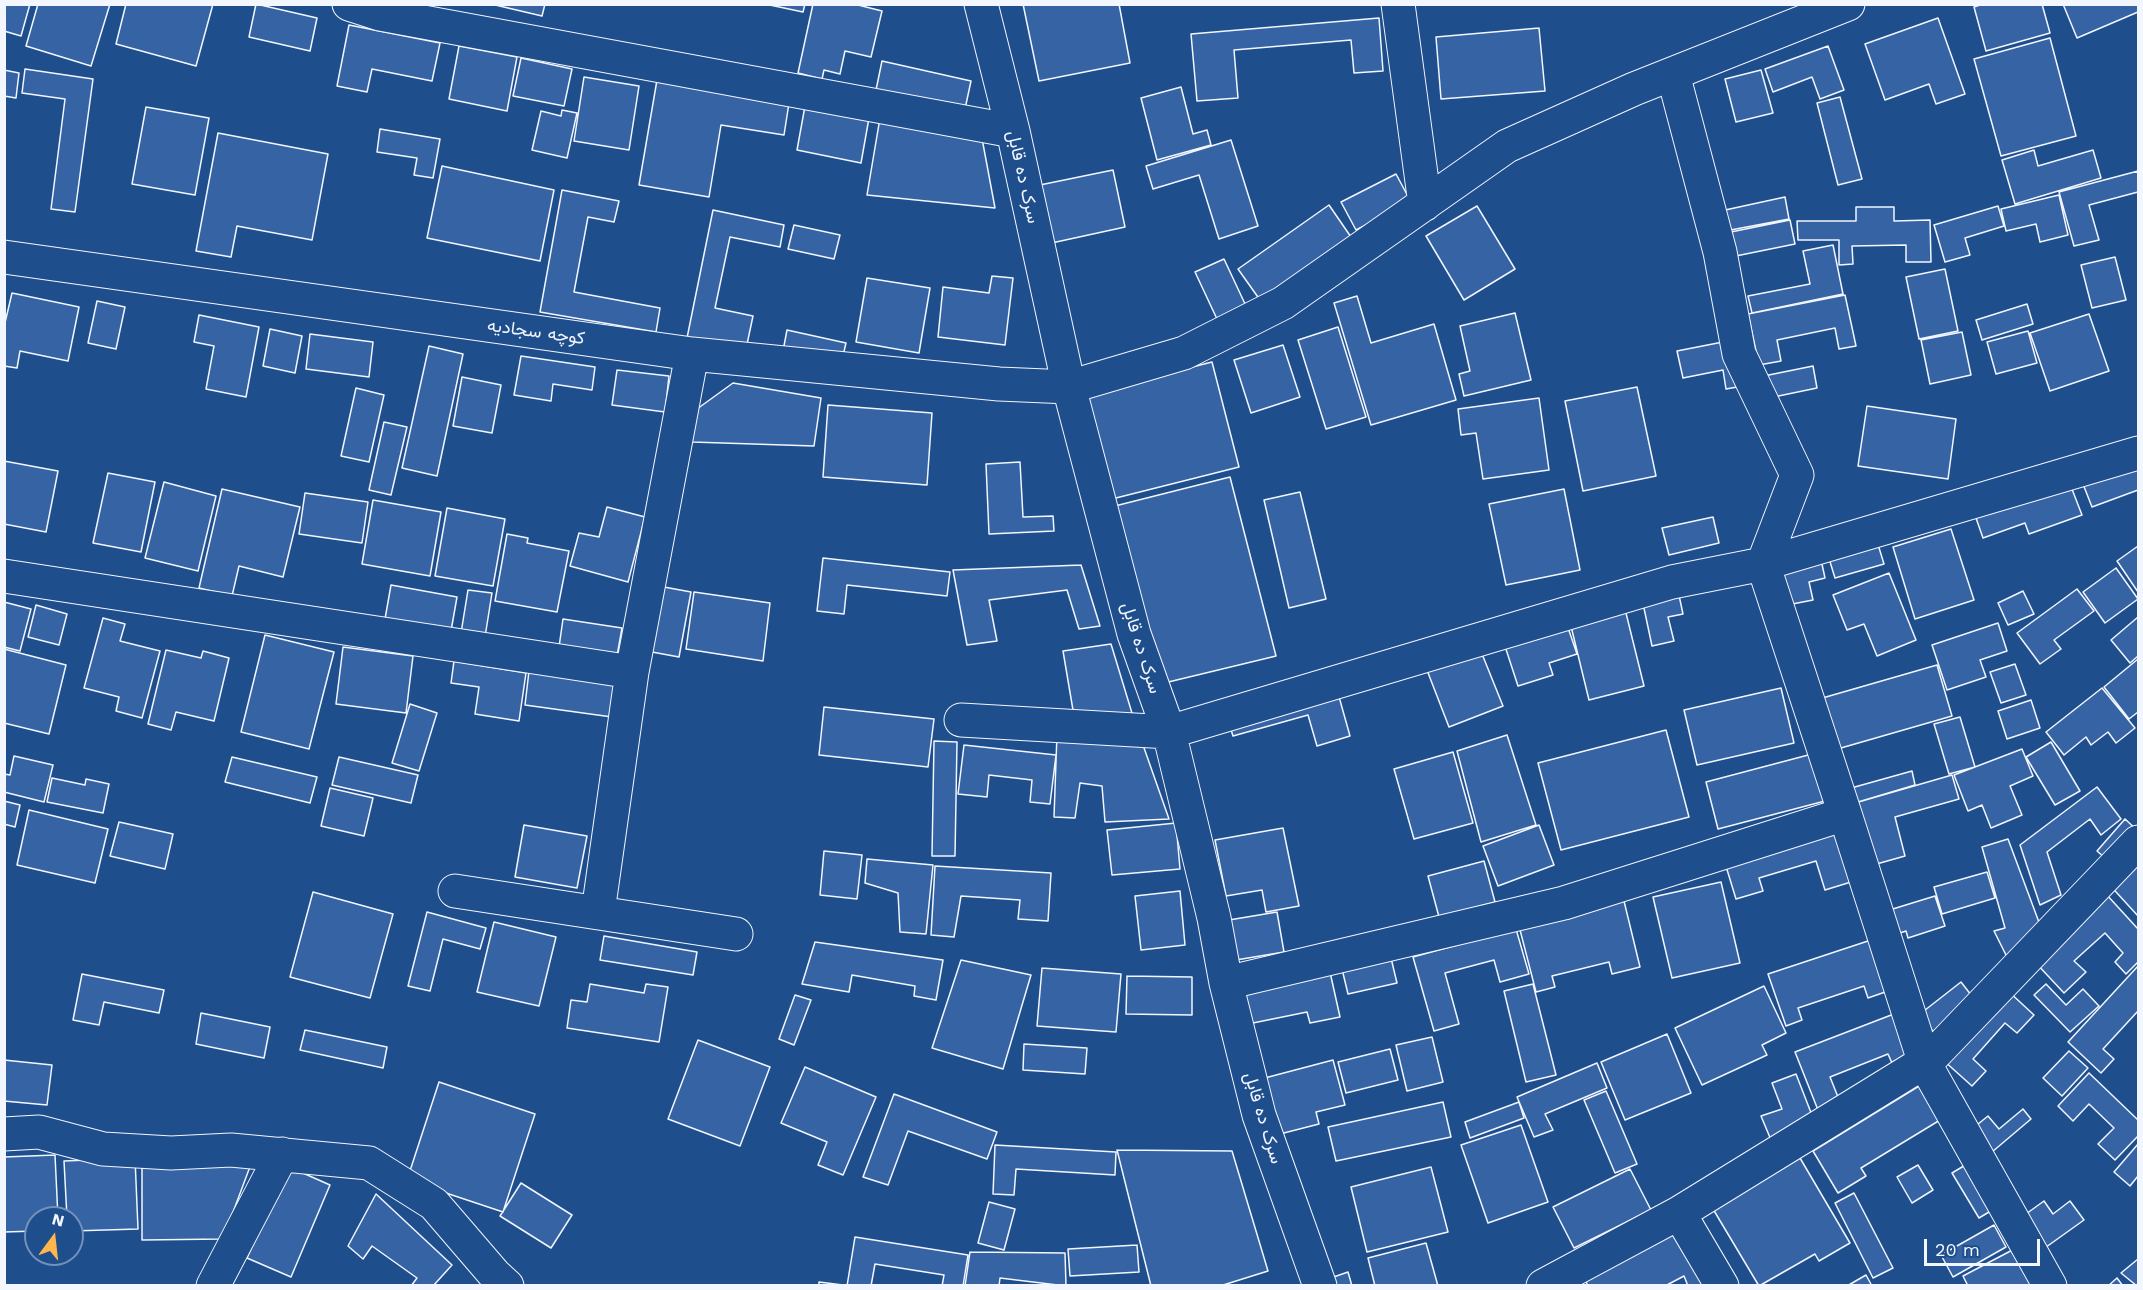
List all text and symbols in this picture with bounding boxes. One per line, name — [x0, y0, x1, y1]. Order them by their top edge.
street label: سرک ده قابل — [1002, 128, 1044, 226]
street label: کوچه سجادیه — [486, 314, 586, 350]
street label: سرک ده قابل — [1116, 600, 1166, 696]
street label: سرک ده قابل — [1239, 1070, 1287, 1166]
north arrow — [24, 1206, 84, 1266]
text: N — [50, 1209, 66, 1231]
scale bar — [1927, 1227, 2042, 1265]
text: 20 m — [1935, 1239, 1980, 1260]

